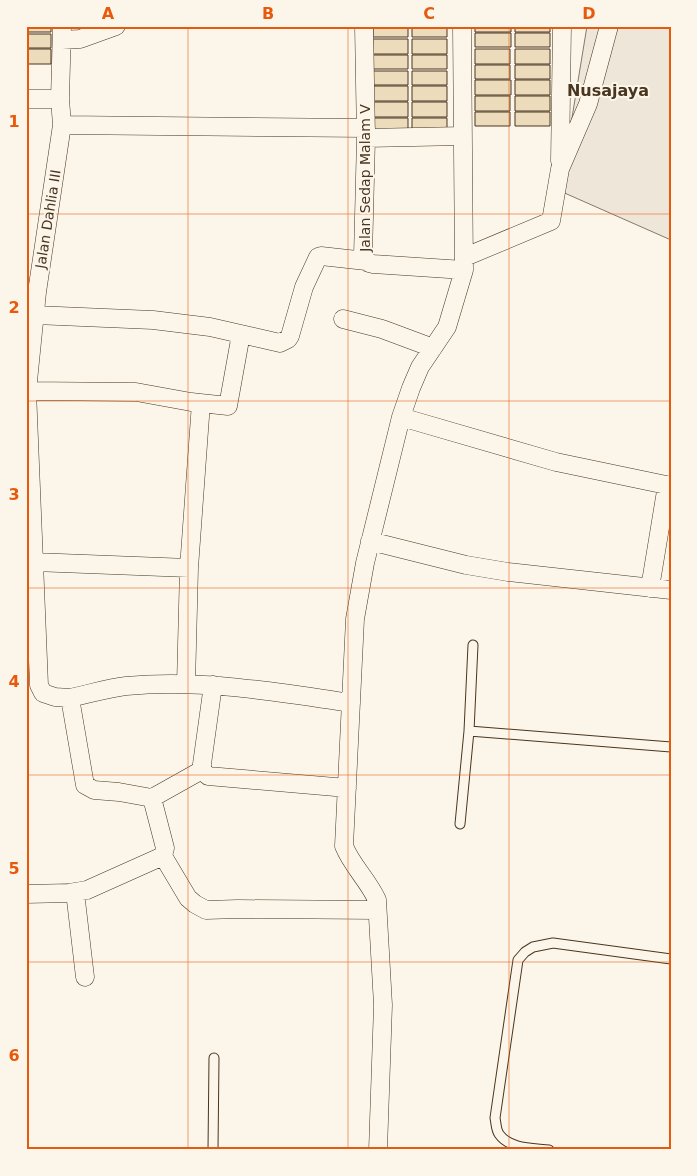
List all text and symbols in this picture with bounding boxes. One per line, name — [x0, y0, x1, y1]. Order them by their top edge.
text: A — [102, 4, 115, 23]
text: B — [262, 4, 274, 23]
text: C — [423, 4, 435, 23]
text: D — [582, 4, 596, 23]
district label: Nusajaya — [567, 81, 649, 100]
street label: Jalan Sedap Malam V — [357, 104, 373, 253]
text: 1 — [8, 112, 20, 131]
street label: Jalan Dahlia III — [32, 168, 64, 271]
text: 2 — [8, 298, 20, 317]
text: 3 — [8, 485, 20, 504]
text: 4 — [8, 672, 20, 691]
text: 5 — [8, 859, 20, 878]
text: 6 — [8, 1046, 20, 1065]

